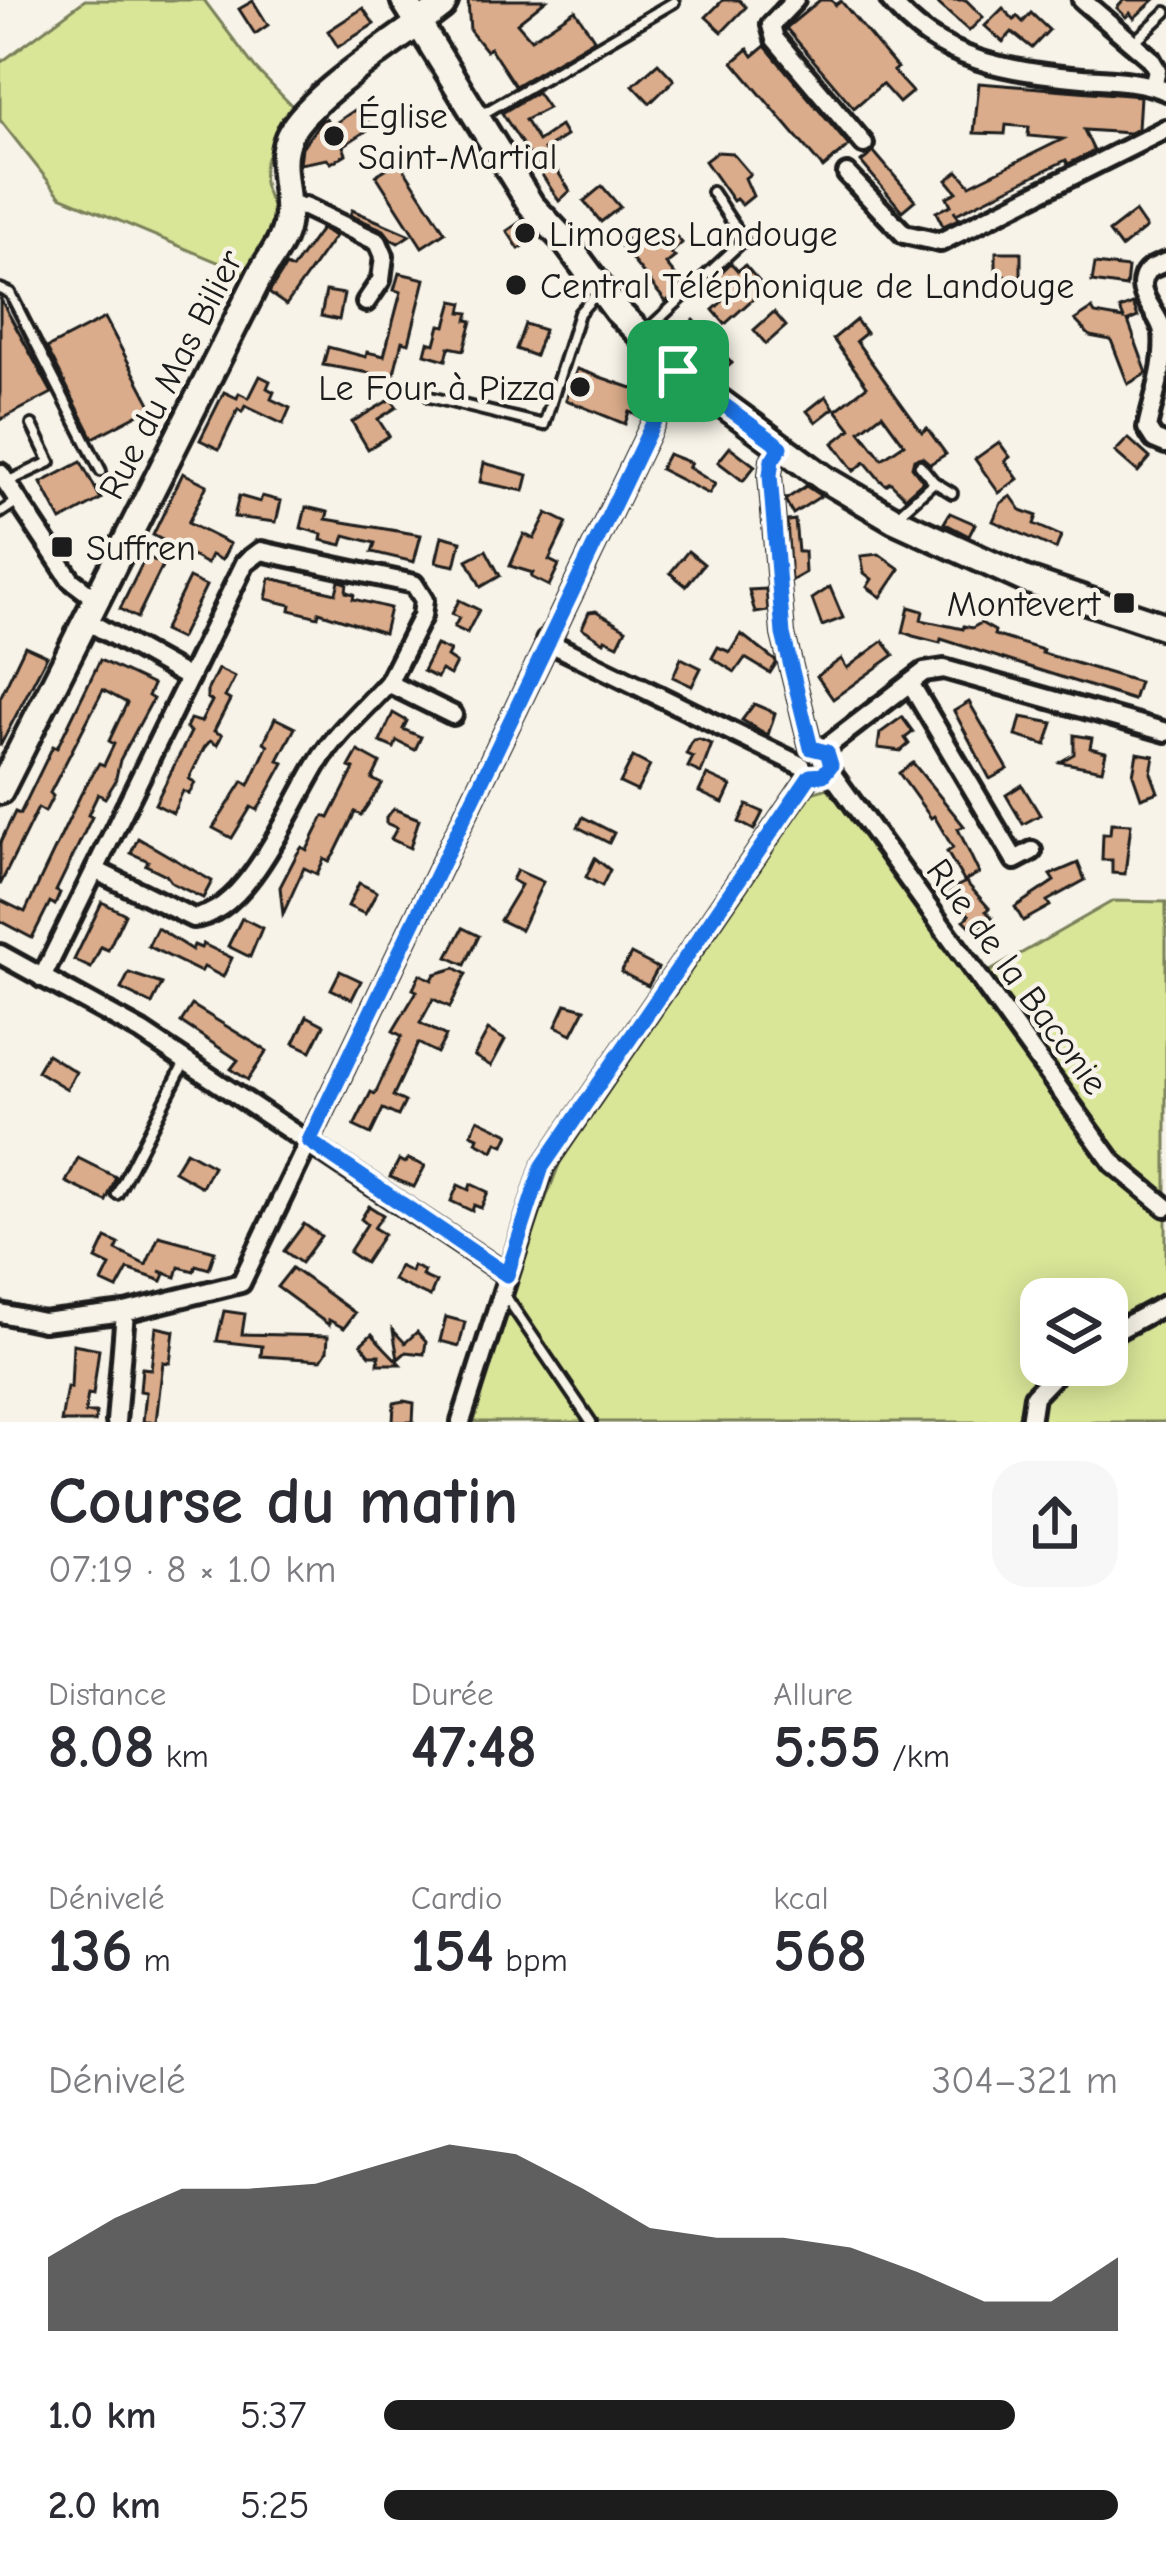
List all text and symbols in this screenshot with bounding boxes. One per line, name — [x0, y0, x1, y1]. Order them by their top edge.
place label: Église Saint-Martial — [358, 95, 557, 178]
marker: Église Saint-Martial — [321, 123, 347, 149]
place label: Limoges Landouge — [549, 214, 838, 255]
marker: Limoges Landouge — [512, 220, 538, 246]
street label: Rue du Mas Bilier — [91, 243, 252, 506]
place label: Central Téléphonique de Landouge — [540, 266, 1074, 307]
marker: Central Téléphonique de Landouge — [503, 272, 529, 298]
pin — [627, 320, 729, 422]
icon: arrive — [645, 338, 711, 404]
place label: Le Four à Pizza — [318, 368, 556, 409]
marker: Le Four à Pizza — [567, 374, 593, 400]
place label: Suffren — [86, 528, 196, 569]
marker: Suffren — [49, 534, 75, 560]
place label: Montevert — [947, 584, 1102, 625]
marker: Montevert — [1111, 590, 1137, 616]
street label: Rue de la Baconie — [918, 851, 1116, 1103]
map controls — [1020, 1278, 1128, 1386]
button: layers — [1020, 1278, 1128, 1386]
button: share — [992, 1461, 1118, 1587]
text: Course du matin — [48, 1464, 518, 1540]
text: 07:19 · 8 × 1.0 km — [48, 1547, 336, 1592]
text: Distance — [48, 1675, 166, 1713]
text: Durée — [411, 1675, 493, 1713]
text: Allure — [773, 1675, 853, 1713]
text: 8.08 — [48, 1713, 155, 1782]
text: 47:48 — [411, 1713, 537, 1782]
text: 5:55 — [773, 1713, 881, 1782]
text: km — [155, 1737, 209, 1775]
text: /km — [881, 1737, 950, 1775]
text: Dénivelé — [48, 1879, 164, 1917]
text: Cardio — [411, 1879, 503, 1917]
text: kcal — [773, 1879, 829, 1917]
text: 136 — [48, 1917, 133, 1986]
text: 154 — [411, 1917, 494, 1986]
text: 568 — [773, 1917, 867, 1986]
text: m — [133, 1941, 171, 1979]
text: bpm — [494, 1941, 568, 1979]
text: Dénivelé — [48, 2058, 186, 2103]
text: 304–321 m — [931, 2058, 1118, 2103]
text: 1.0 km — [48, 2393, 157, 2438]
text: 5:37 — [240, 2393, 306, 2438]
text: 2.0 km — [48, 2483, 161, 2528]
text: 5:25 — [240, 2483, 310, 2528]

